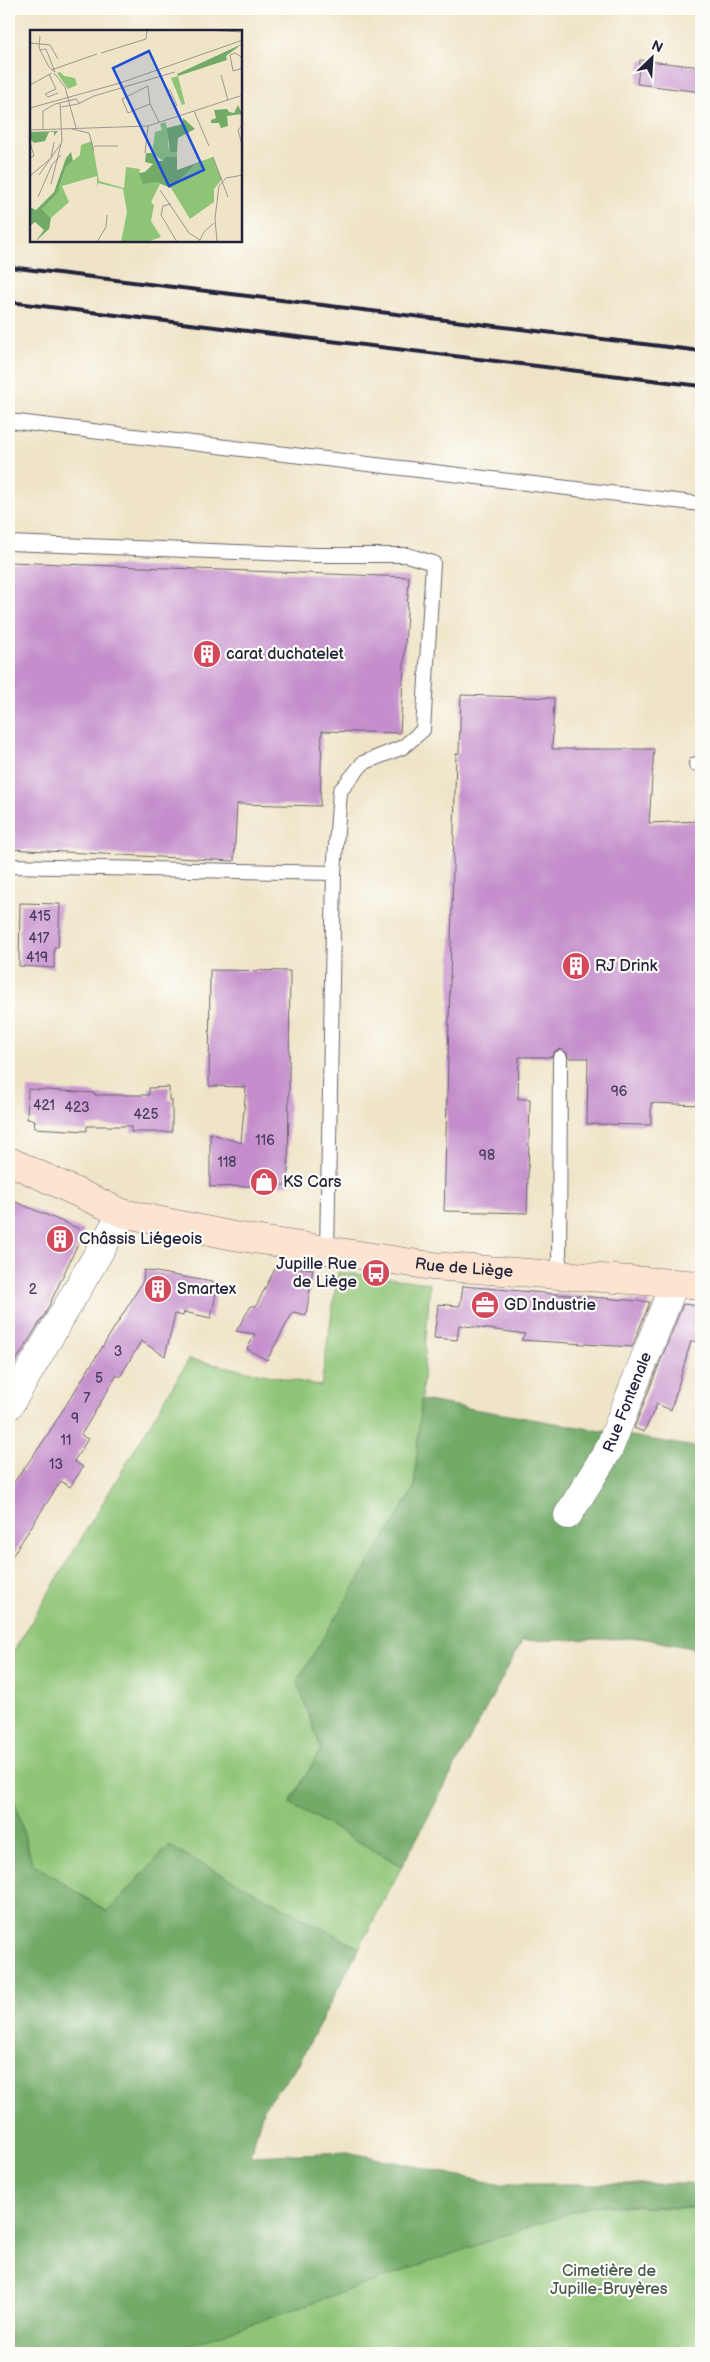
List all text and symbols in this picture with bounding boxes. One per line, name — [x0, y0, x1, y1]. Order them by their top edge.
inset map — [30, 30, 242, 242]
north arrow — [628, 32, 678, 82]
text: N — [649, 37, 666, 57]
building icon: carat duchatelet — [192, 639, 222, 669]
place label: carat duchatelet — [226, 645, 344, 664]
house number: 415 — [29, 908, 51, 925]
house number: 417 — [29, 930, 50, 947]
house number: 419 — [26, 949, 48, 966]
building icon: RJ Drink — [561, 951, 591, 981]
place label: RJ Drink — [595, 957, 658, 976]
house number: 96 — [611, 1083, 628, 1100]
house number: 421 — [33, 1097, 55, 1114]
house number: 423 — [64, 1099, 90, 1116]
house number: 425 — [134, 1106, 158, 1123]
house number: 116 — [255, 1132, 275, 1149]
house number: 98 — [479, 1147, 495, 1164]
house number: 118 — [218, 1154, 237, 1171]
shop icon: KS Cars — [249, 1167, 279, 1197]
place label: KS Cars — [283, 1173, 342, 1192]
building icon: Châssis Liégeois — [45, 1224, 75, 1254]
place label: Châssis Liégeois — [79, 1230, 202, 1249]
street label: Rue de Liège — [414, 1254, 514, 1281]
place label: Jupille Rue de Liège — [276, 1255, 358, 1292]
bus stop icon: Jupille Rue de Liège — [361, 1258, 391, 1288]
building icon: Smartex — [143, 1274, 173, 1304]
place label: Smartex — [177, 1280, 237, 1299]
house number: 2 — [29, 1281, 38, 1298]
office icon: GD Industrie — [470, 1290, 500, 1320]
place label: GD Industrie — [504, 1296, 596, 1315]
house number: 3 — [114, 1343, 122, 1360]
street label: Rue Fontenale — [599, 1349, 656, 1455]
house number: 5 — [95, 1370, 103, 1387]
house number: 7 — [84, 1390, 91, 1407]
house number: 9 — [71, 1410, 79, 1427]
house number: 11 — [61, 1432, 71, 1449]
house number: 13 — [49, 1456, 63, 1473]
park label: Cimetière de Jupille-Bruyères — [550, 2262, 668, 2299]

